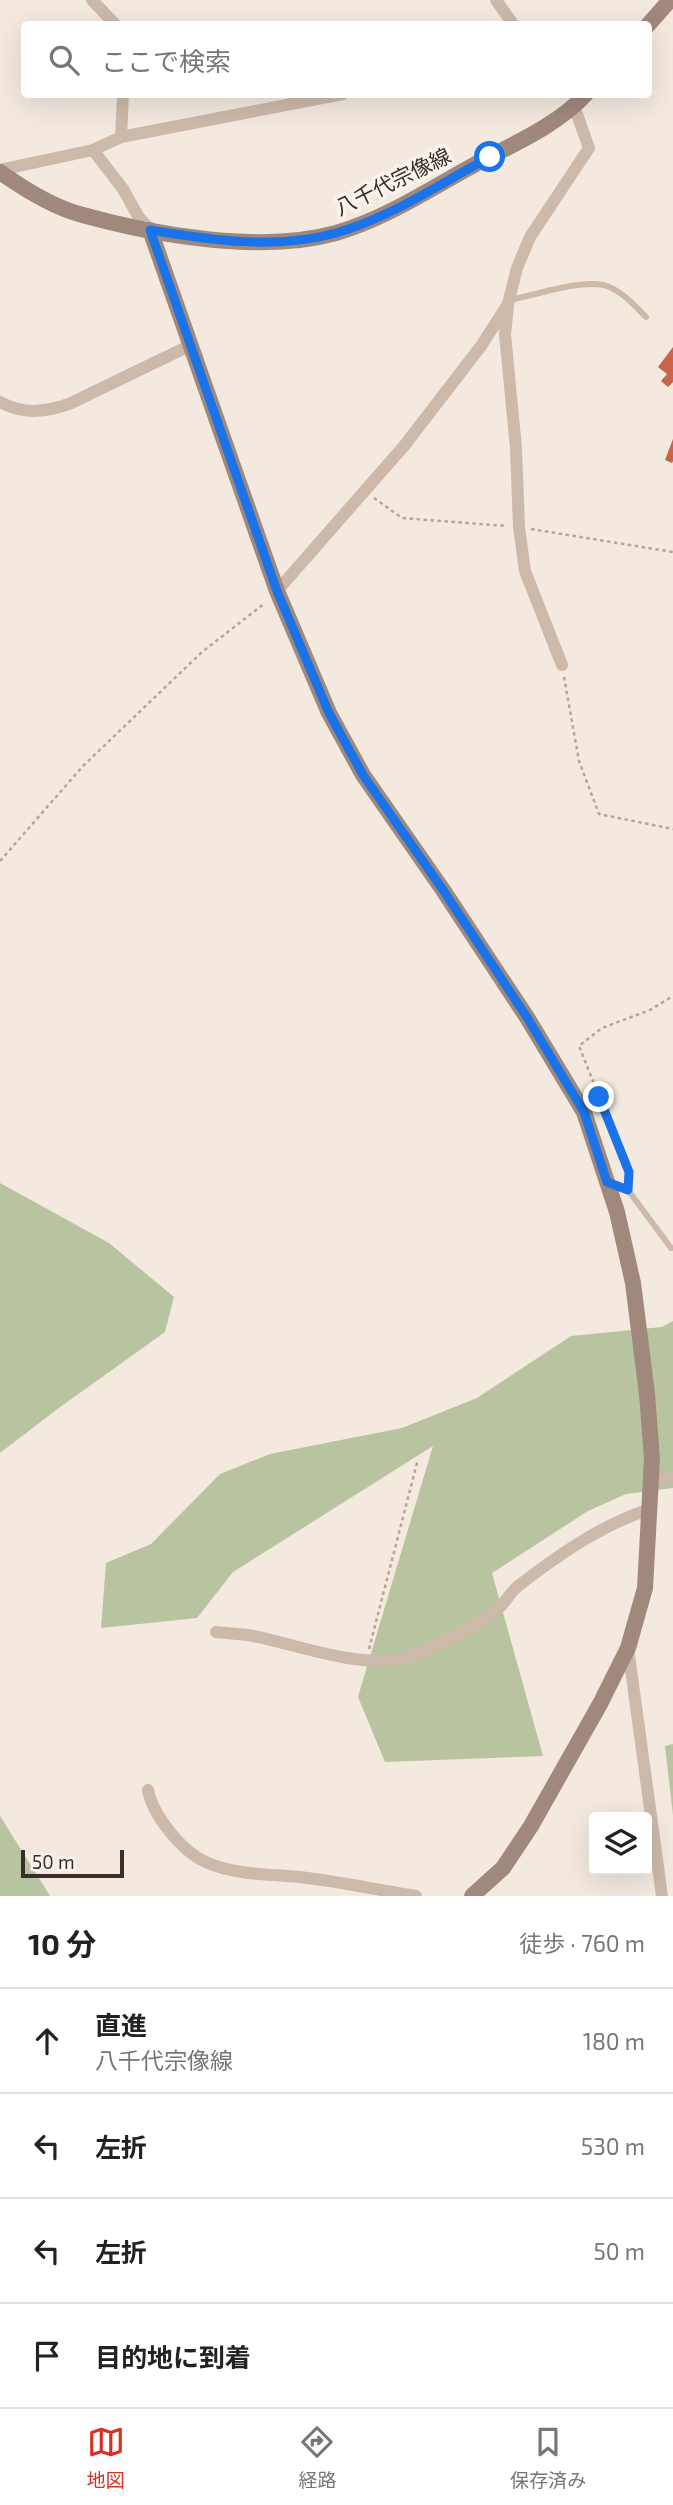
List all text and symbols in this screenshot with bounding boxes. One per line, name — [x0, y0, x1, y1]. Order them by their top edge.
search box — [21, 21, 652, 98]
icon: search — [45, 41, 83, 79]
text: ここで検索 — [101, 45, 231, 76]
route start — [474, 141, 505, 172]
street label: 八千代宗像線 — [330, 142, 454, 220]
route end — [583, 1081, 614, 1112]
map controls — [589, 1812, 652, 1875]
button: layers — [589, 1812, 652, 1875]
scale bar — [21, 1847, 124, 1879]
text: 50 m — [32, 1850, 75, 1873]
text: 10 分 — [28, 1925, 96, 1961]
text: 徒歩 · 760 m — [519, 1929, 645, 1957]
text: 直進 — [95, 2009, 147, 2040]
icon: ahead — [28, 2022, 66, 2060]
text: 180 m — [583, 2027, 645, 2055]
text: 八千代宗像線 — [95, 2046, 233, 2074]
icon: left — [28, 2127, 66, 2165]
text: 左折 — [95, 2131, 147, 2162]
text: 530 m — [581, 2132, 645, 2160]
icon: left — [28, 2232, 66, 2270]
text: 左折 — [95, 2236, 147, 2267]
text: 50 m — [594, 2237, 645, 2265]
icon: arrive — [28, 2337, 66, 2375]
text: 目的地に到着 — [95, 2341, 251, 2372]
tab: 地図 — [87, 2423, 125, 2492]
tab: 経路 — [298, 2423, 336, 2492]
tab: 保存済み — [510, 2423, 586, 2492]

